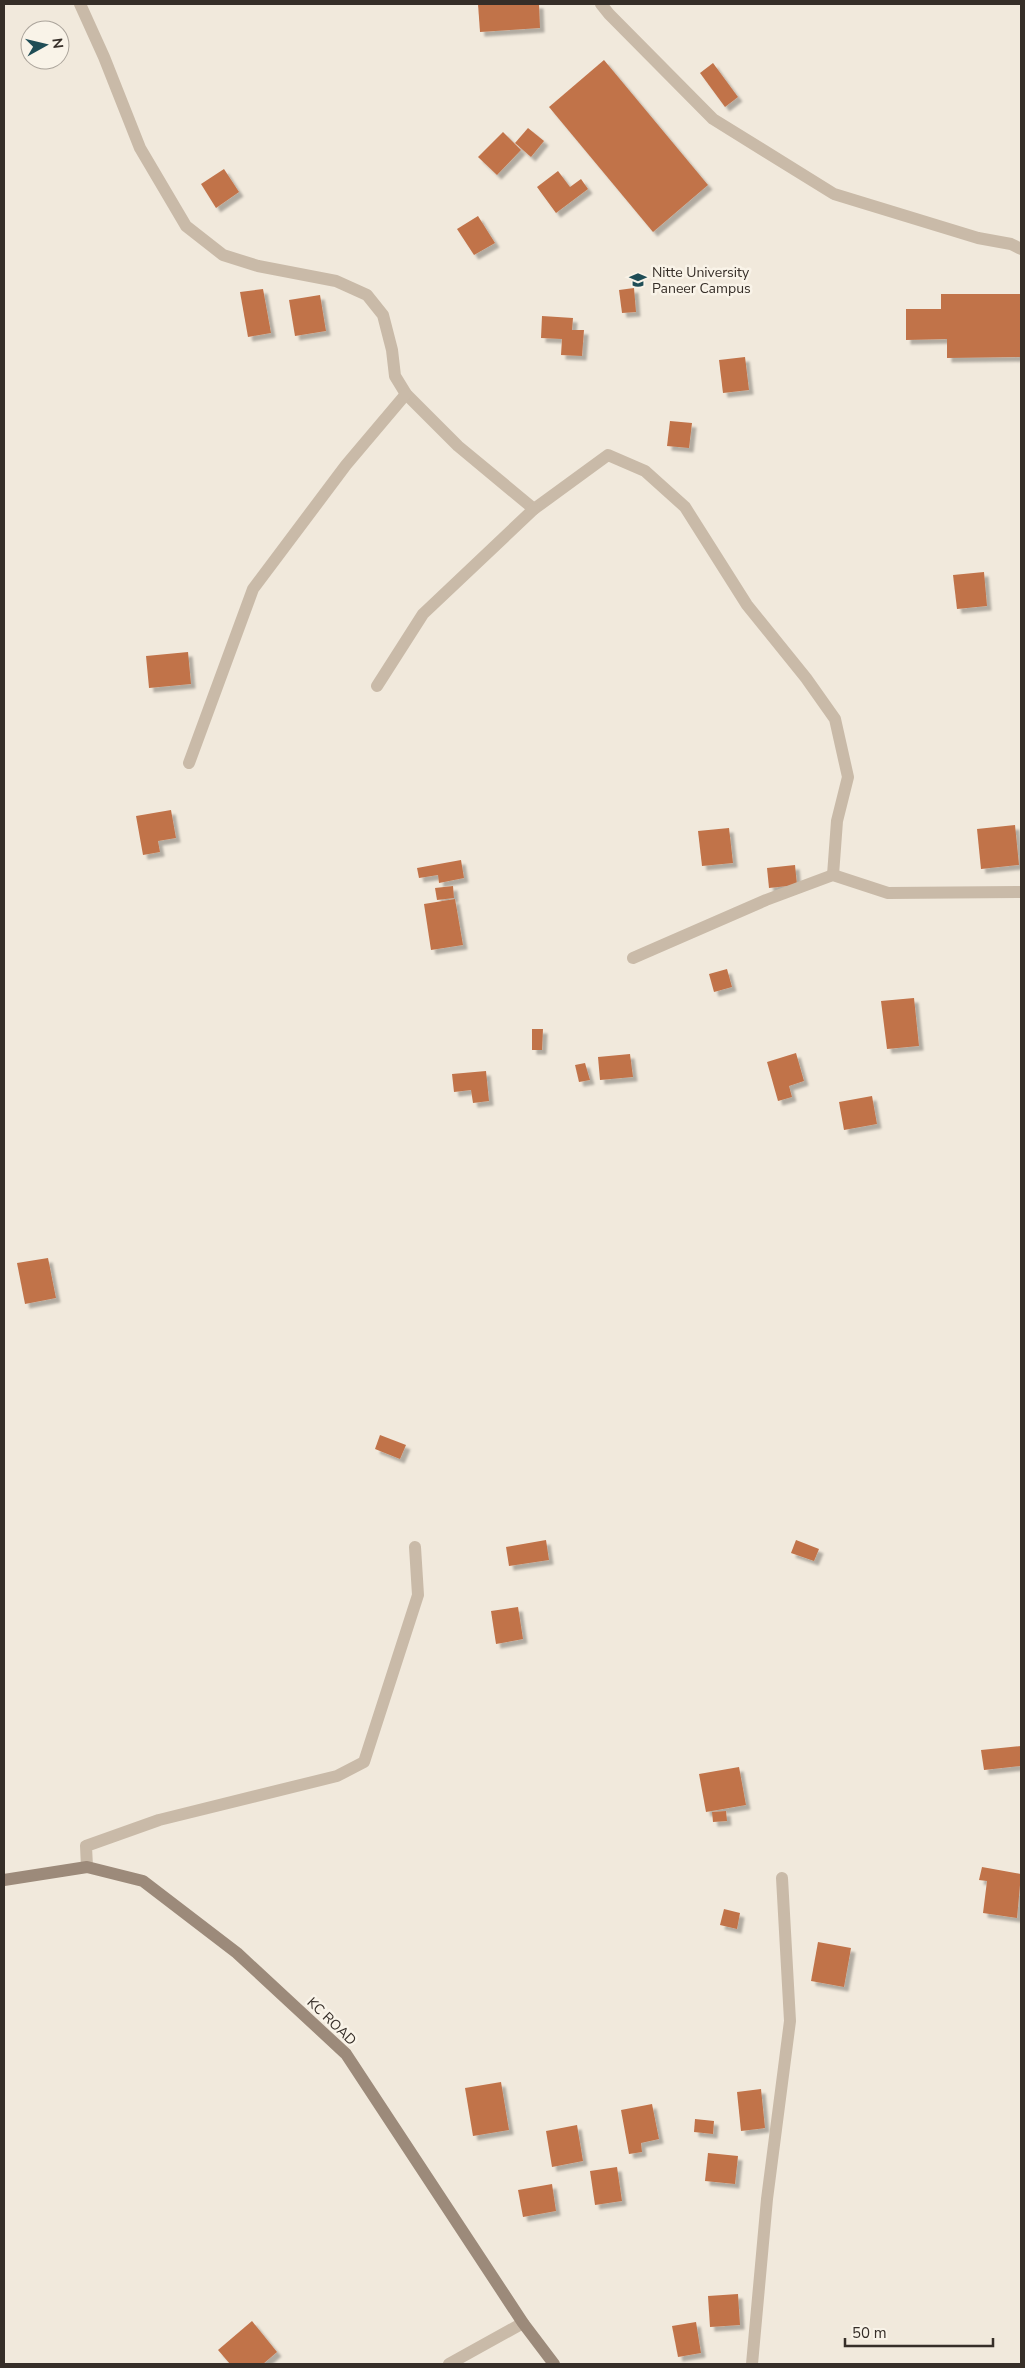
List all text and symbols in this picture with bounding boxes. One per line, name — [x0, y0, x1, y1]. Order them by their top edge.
north arrow — [20, 20, 70, 70]
text: N — [47, 37, 68, 50]
place label: Nitte University Paneer Campus — [652, 263, 751, 298]
school or university icon: Nitte University Paneer Campus — [628, 270, 648, 290]
street label: KC ROAD — [303, 1993, 360, 2050]
scale bar — [845, 2316, 992, 2348]
text: 50 m — [852, 2323, 887, 2343]

